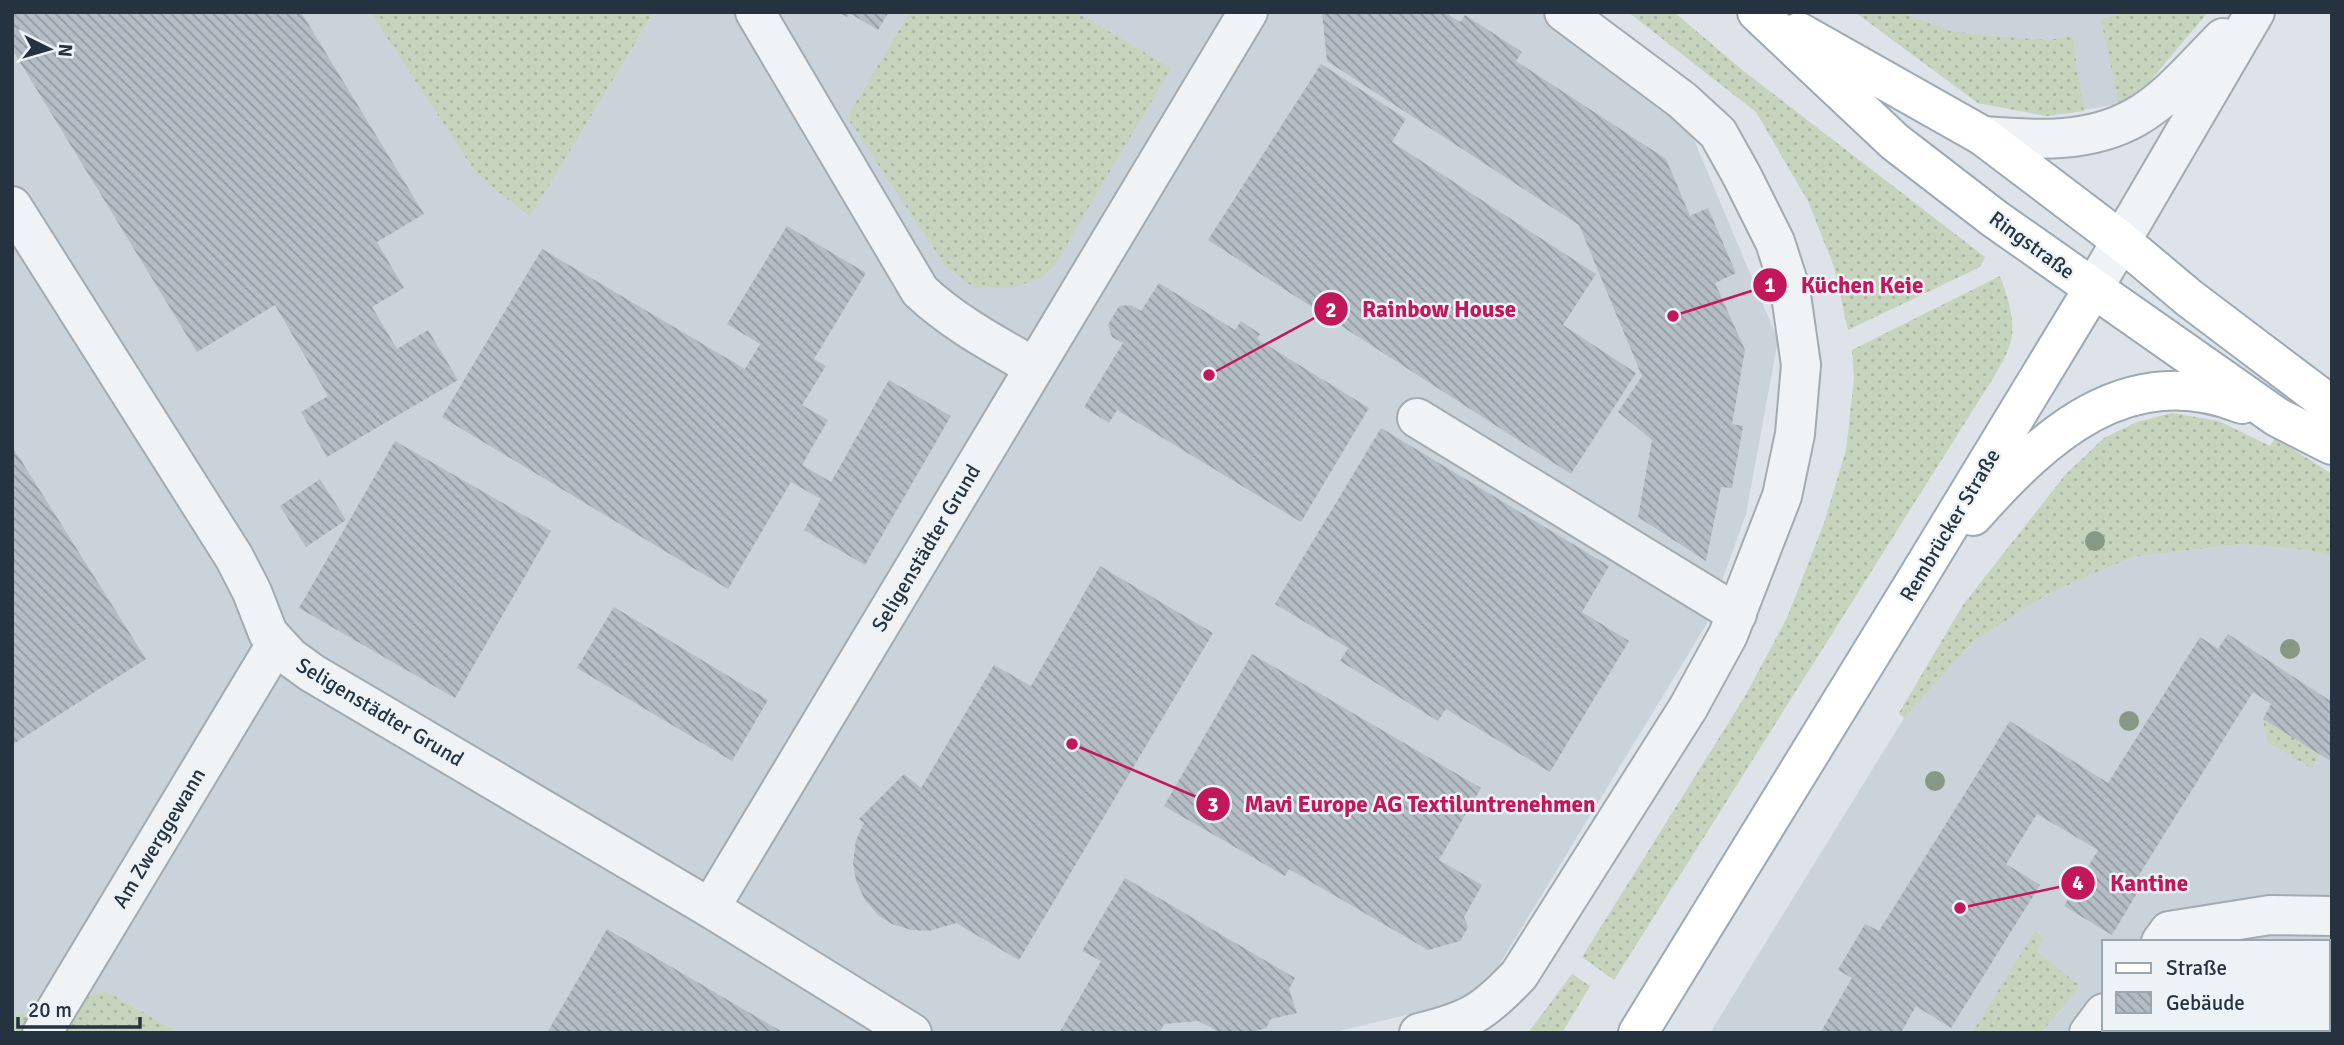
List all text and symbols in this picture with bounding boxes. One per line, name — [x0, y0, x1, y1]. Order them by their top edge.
north arrow — [14, 14, 84, 84]
text: N — [52, 43, 77, 58]
street label: Ringstraße — [1984, 205, 2080, 285]
callout: Küchen Keie — [1752, 263, 1938, 307]
text: Küchen Keie — [1801, 271, 1923, 300]
text: 1 — [1764, 272, 1776, 298]
callout: Rainbow House — [1313, 287, 1530, 331]
text: Rainbow House — [1362, 295, 1516, 324]
text: 2 — [1325, 297, 1337, 323]
street label: Rembrücker Straße — [1894, 444, 2006, 606]
street label: Seligenstädter Grund — [866, 460, 986, 636]
street label: Seligenstädter Grund — [292, 652, 468, 772]
street label: Am Zwerggewann — [107, 763, 211, 913]
callout: Mavi Europe AG Textiluntrenehmen — [1195, 782, 1609, 826]
text: Mavi Europe AG Textiluntrenehmen — [1245, 790, 1596, 819]
text: 3 — [1207, 792, 1219, 818]
callout: Kantine — [2061, 861, 2202, 905]
text: Kantine — [2110, 869, 2188, 898]
text: 4 — [2072, 870, 2084, 896]
legend — [2102, 940, 2330, 1031]
text: Straße — [2166, 955, 2227, 981]
scale bar — [18, 986, 140, 1030]
text: Gebäude — [2166, 990, 2245, 1016]
text: 20 m — [28, 997, 72, 1023]

